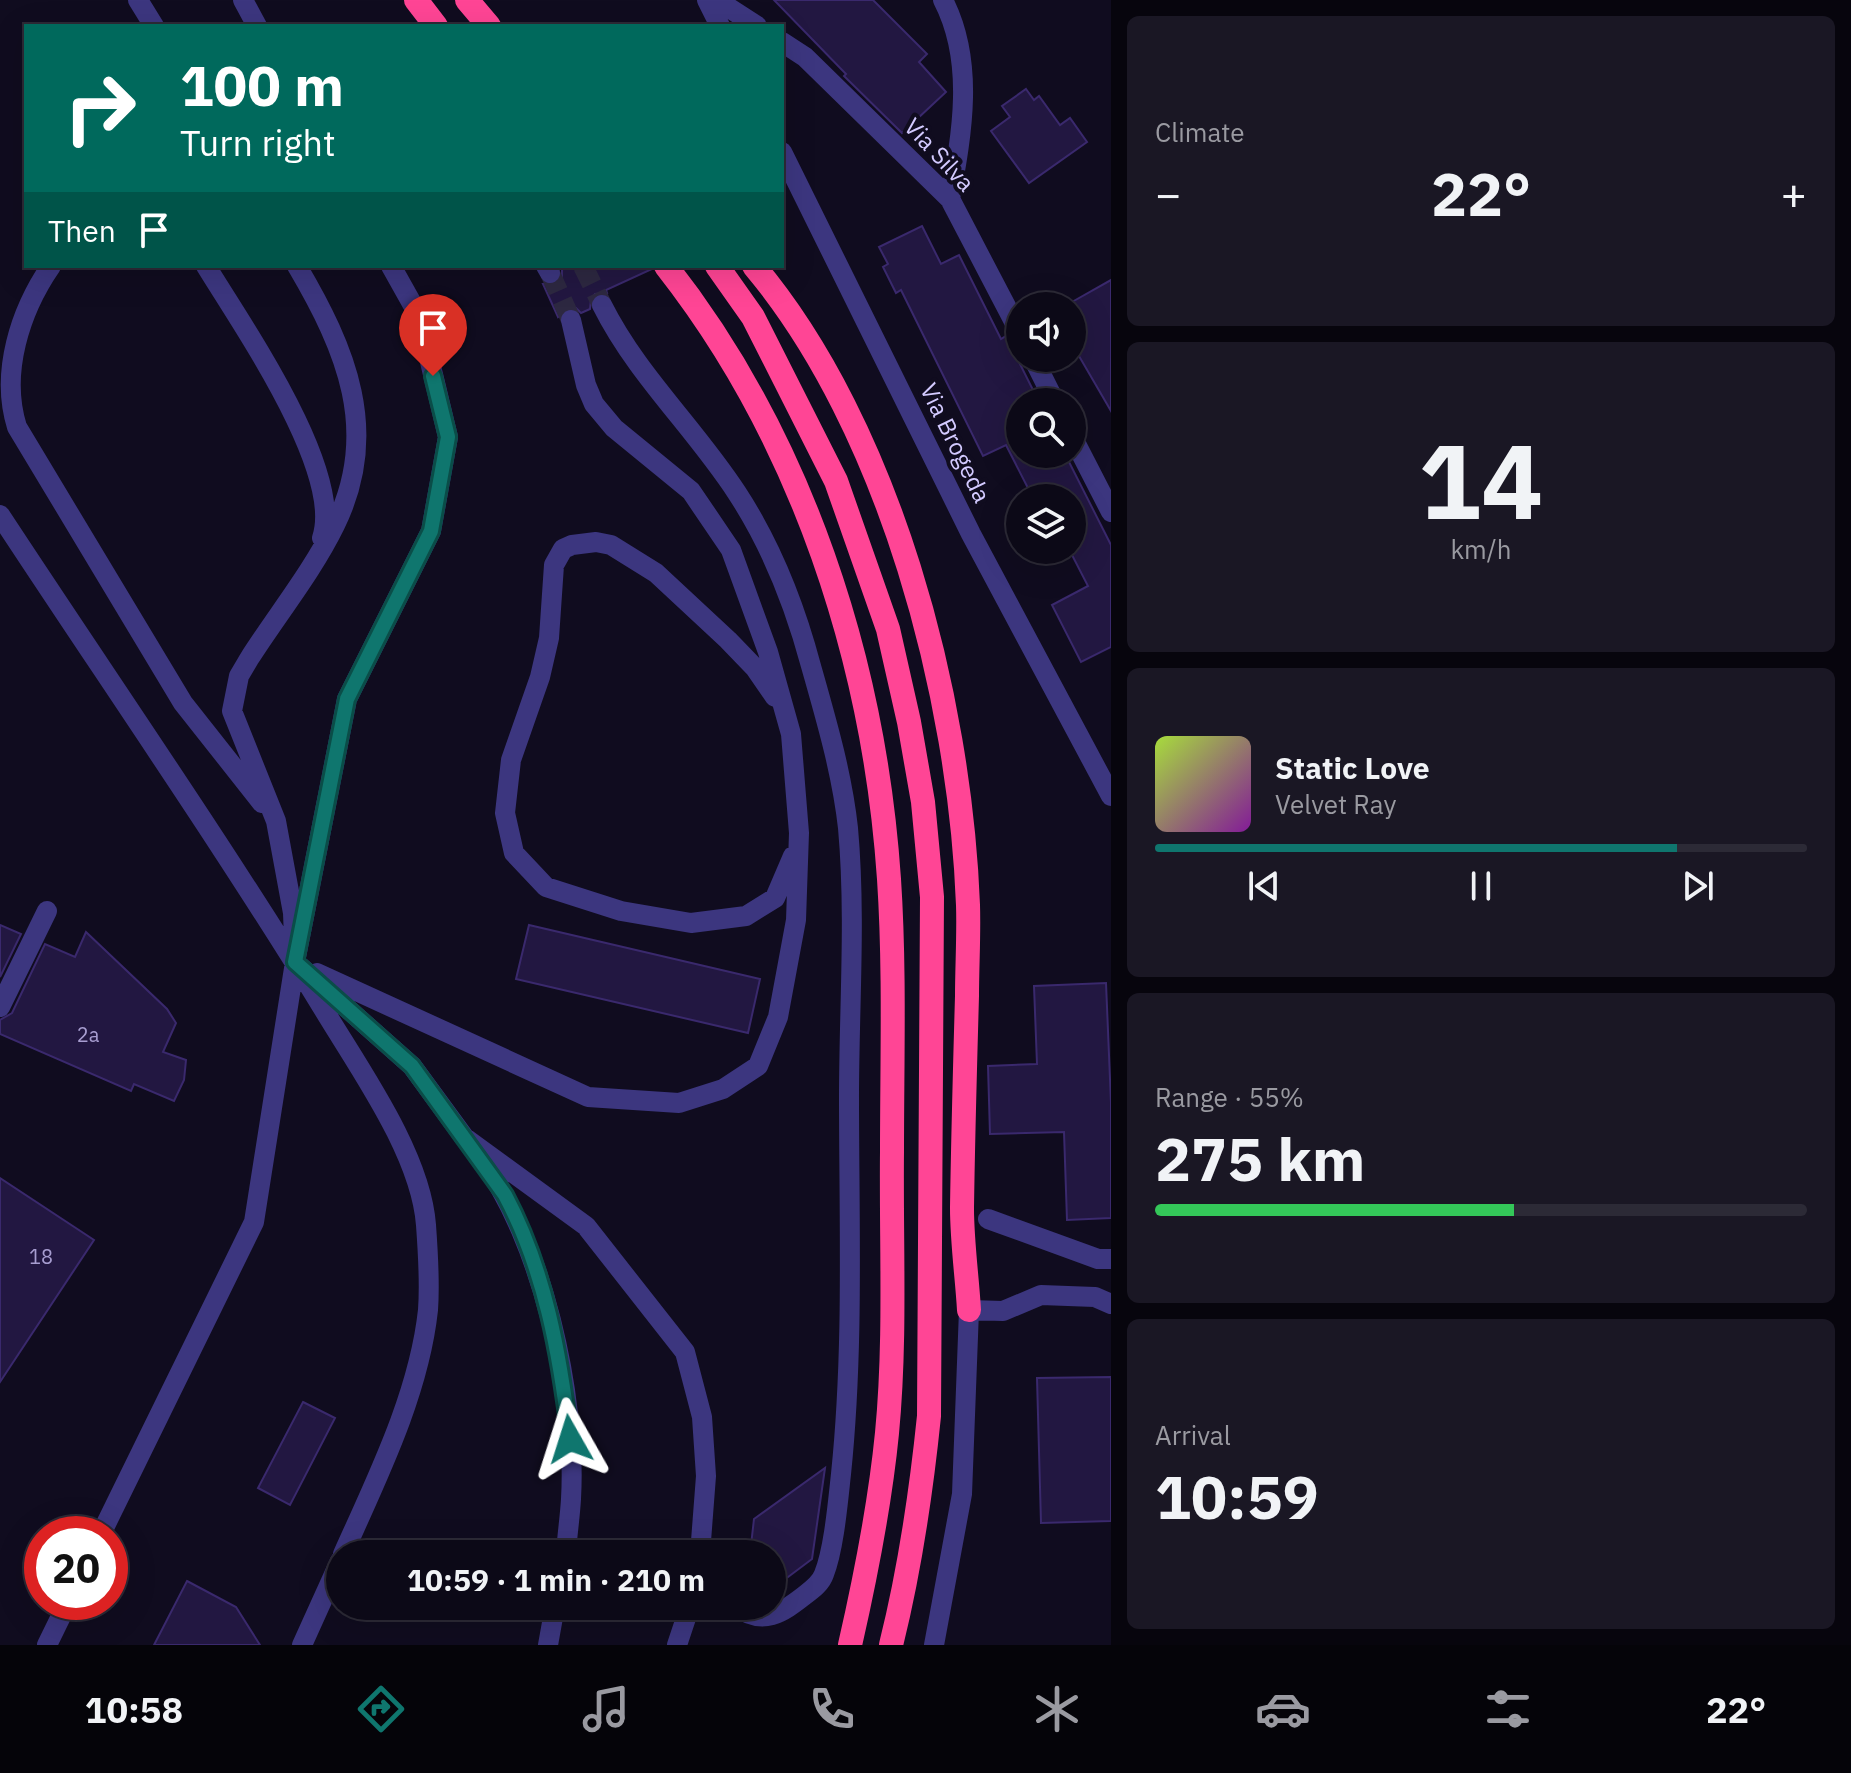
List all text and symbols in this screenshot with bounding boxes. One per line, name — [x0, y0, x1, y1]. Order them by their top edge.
text: 100 m — [180, 49, 344, 121]
icon: right — [48, 56, 152, 160]
street label: Via Silva — [897, 111, 982, 198]
text: Climate — [1155, 115, 1245, 149]
text: Turn right — [180, 119, 336, 166]
text: 22° — [1431, 154, 1531, 233]
text: − — [1155, 165, 1181, 222]
text: + — [1781, 165, 1807, 222]
icon: arrive — [132, 208, 176, 252]
text: Then — [48, 211, 116, 250]
map controls — [1006, 292, 1086, 564]
button: sound — [1006, 292, 1086, 372]
pin — [399, 294, 467, 376]
icon: arrive — [411, 306, 455, 350]
street label: Via Brogeda — [913, 377, 999, 508]
button: search — [1006, 388, 1086, 468]
text: 14 — [1419, 412, 1543, 548]
button: layers — [1006, 484, 1086, 564]
text: km/h — [1450, 532, 1512, 566]
text: Static Love — [1275, 748, 1430, 787]
text: Velvet Ray — [1275, 787, 1396, 821]
icon: previous — [1242, 864, 1286, 908]
icon: pause — [1459, 864, 1503, 908]
icon: next — [1676, 864, 1720, 908]
house number: 2a — [77, 1021, 100, 1048]
text: Range · 55% — [1155, 1080, 1304, 1114]
text: 275 km — [1155, 1119, 1365, 1198]
house number: 18 — [29, 1243, 53, 1270]
position arrow — [528, 1397, 612, 1481]
text: Arrival — [1155, 1418, 1231, 1452]
text: 10:59 — [1155, 1457, 1319, 1536]
speed limit sign: 20 — [24, 1516, 128, 1620]
text: 10:59 · 1 min · 210 m — [407, 1560, 705, 1599]
icon: directions — [353, 1681, 409, 1737]
icon: music — [578, 1681, 634, 1737]
icon: phone — [804, 1681, 860, 1737]
icon: climate — [1029, 1681, 1085, 1737]
icon: car — [1255, 1681, 1311, 1737]
icon: filters — [1480, 1681, 1536, 1737]
text: 10:58 — [85, 1686, 183, 1733]
text: 22° — [1706, 1686, 1766, 1733]

